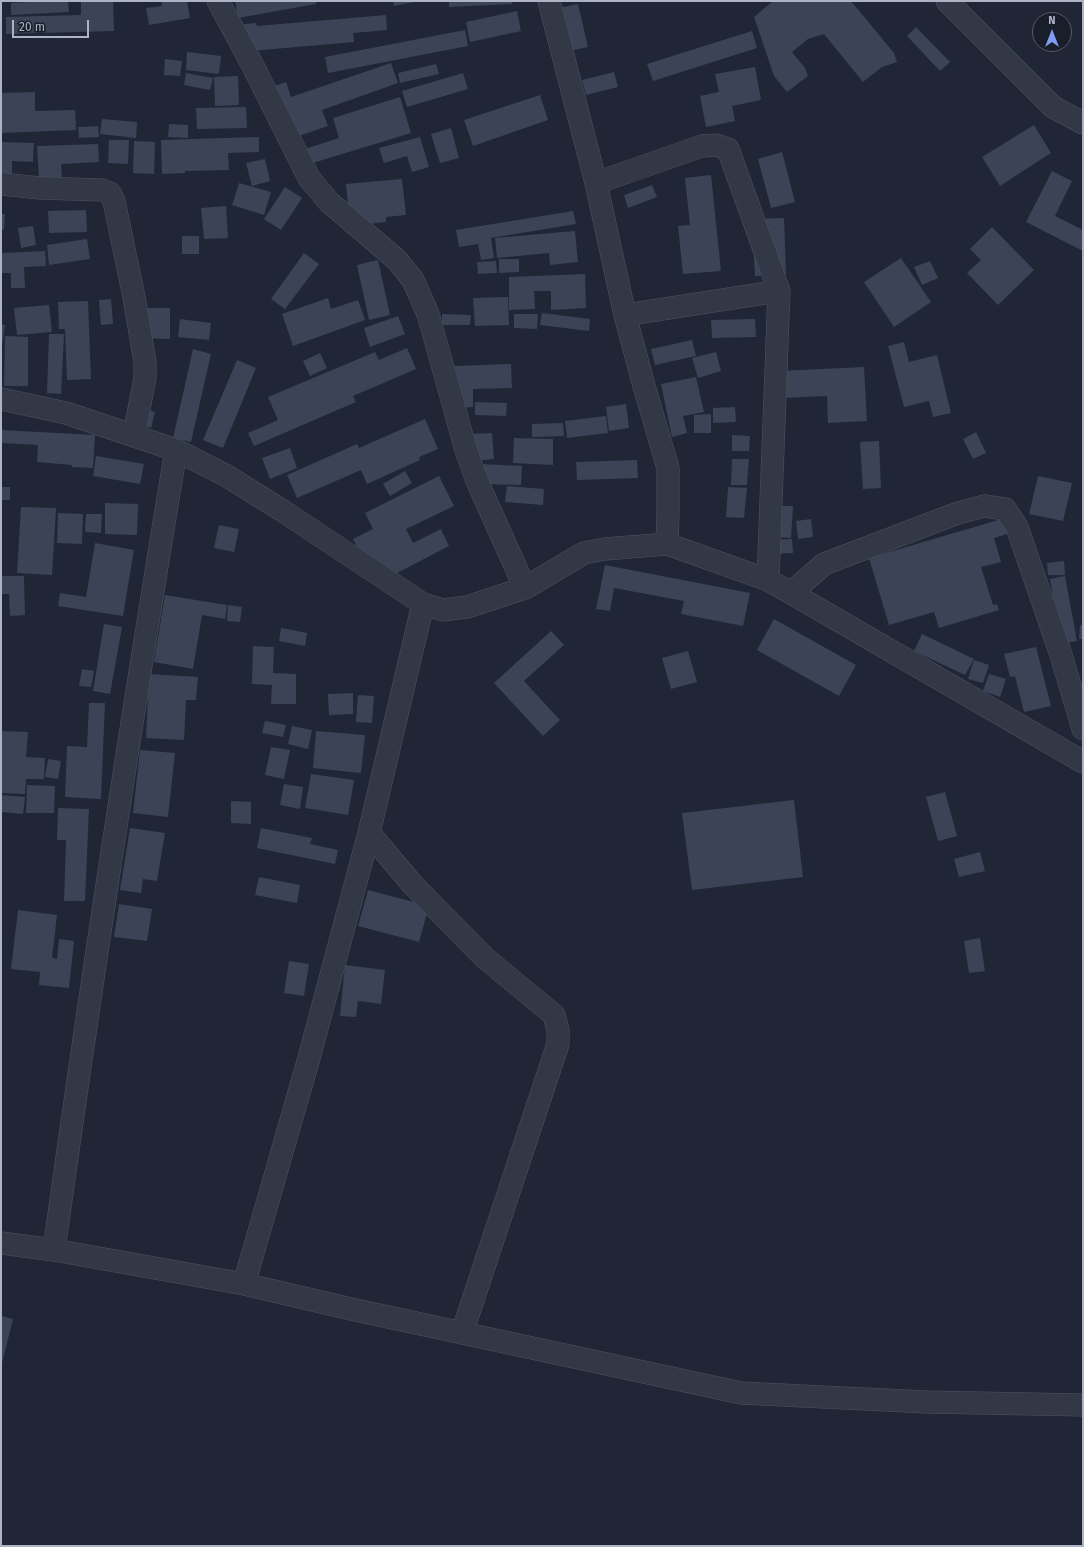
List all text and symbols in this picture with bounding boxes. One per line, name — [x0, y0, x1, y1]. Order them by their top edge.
scale bar — [14, 12, 91, 38]
north arrow — [1032, 12, 1072, 52]
text: N — [1048, 14, 1056, 27]
text: 20 m — [19, 20, 45, 34]

